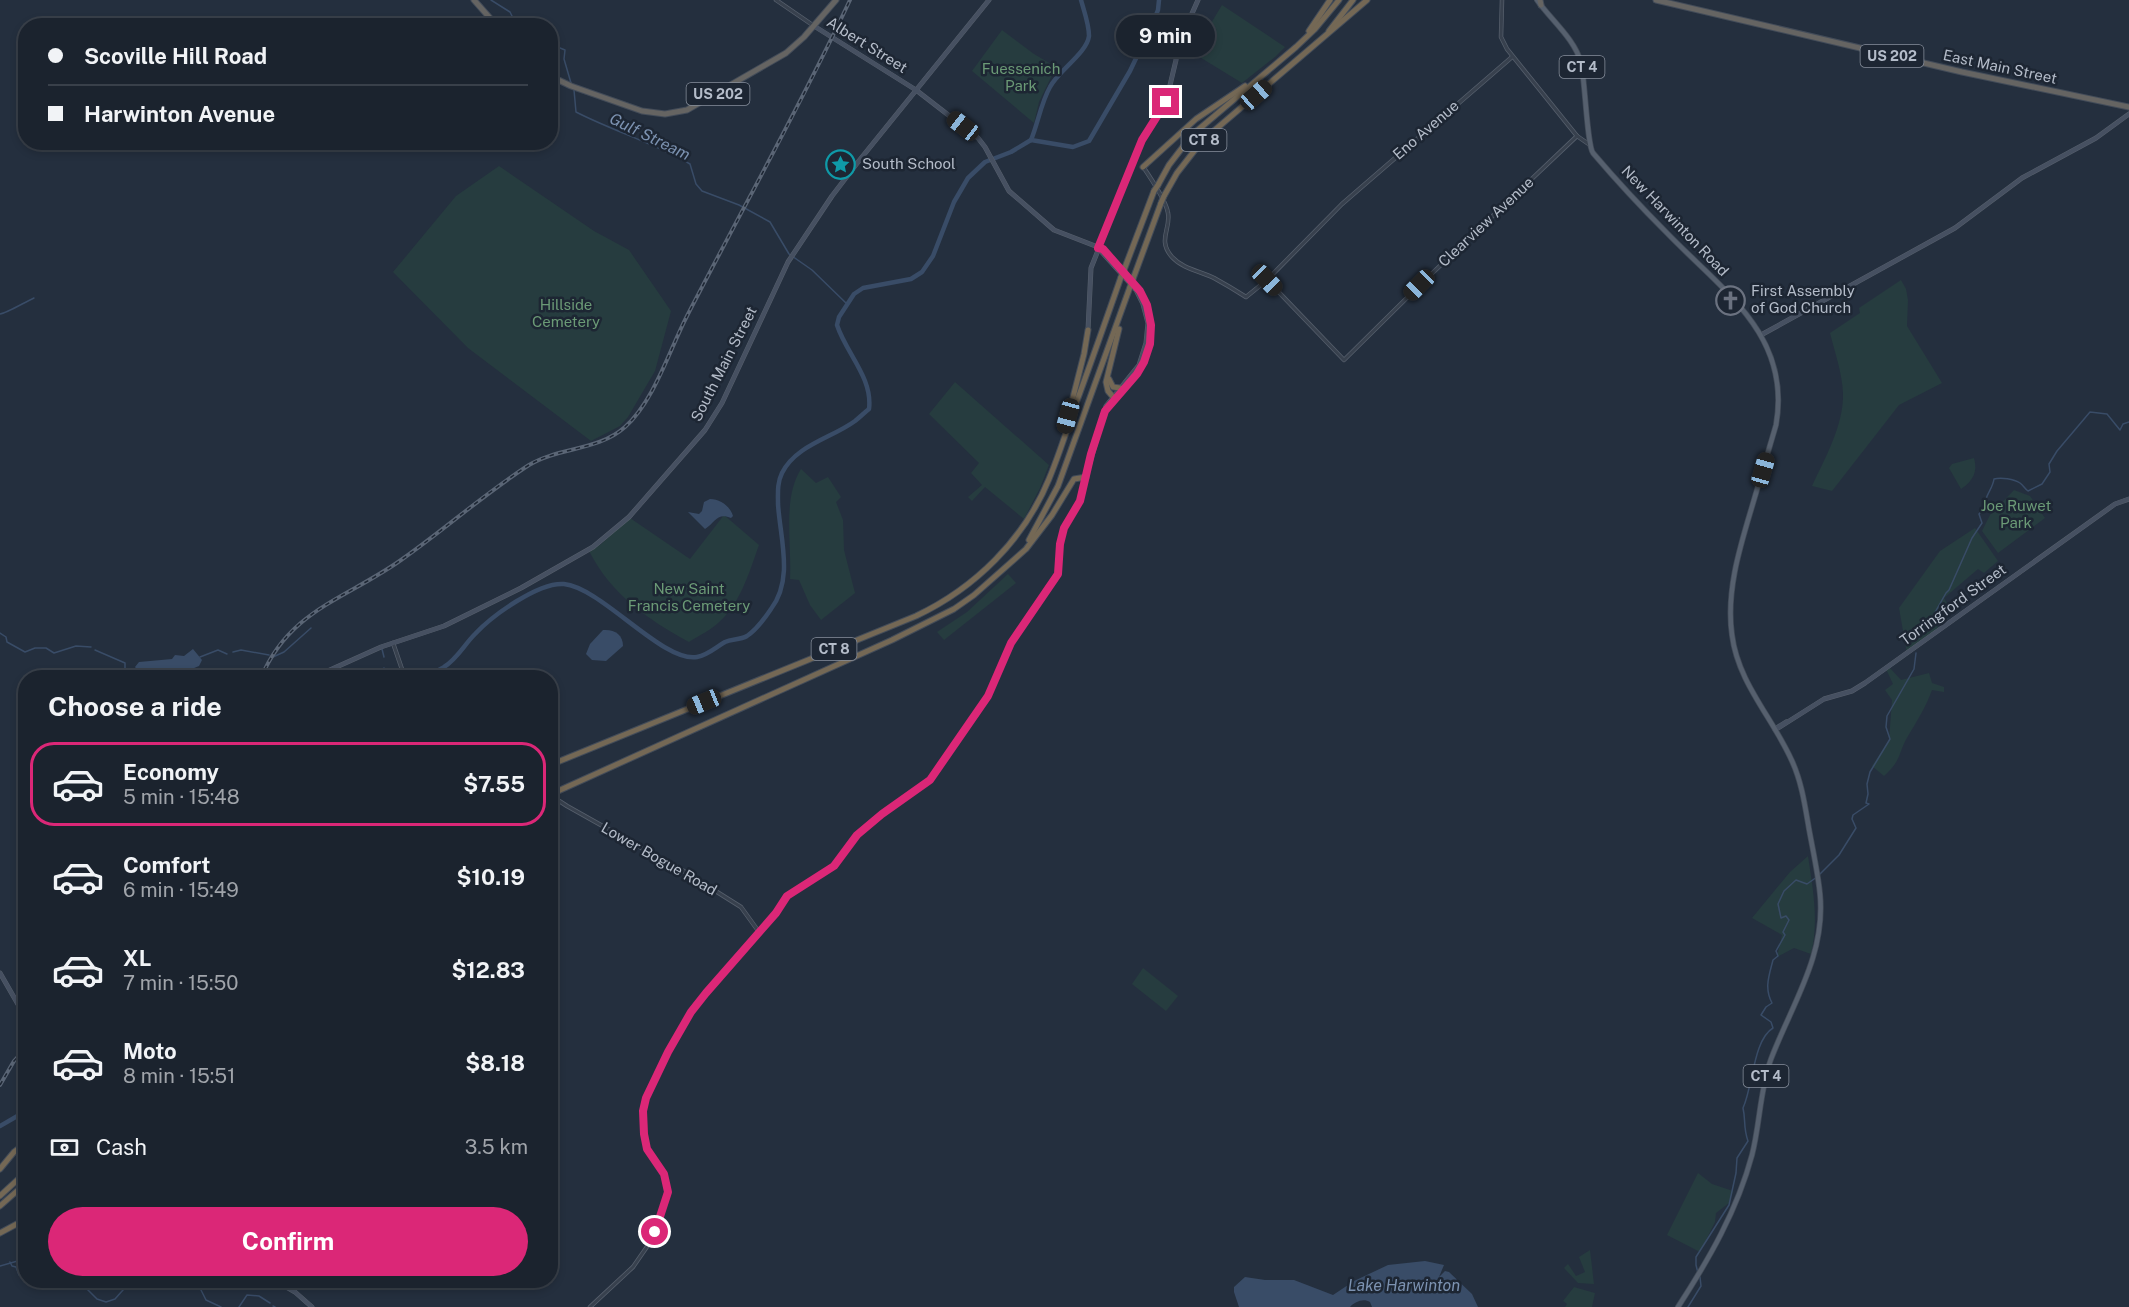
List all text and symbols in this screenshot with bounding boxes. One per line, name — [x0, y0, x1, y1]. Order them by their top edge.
street label: Albert Street — [824, 13, 911, 76]
callout: 9 min — [1116, 15, 1216, 57]
text: 9 min — [1139, 24, 1192, 48]
text: Scoville Hill Road — [84, 43, 267, 69]
road number: US 202 — [1860, 45, 1924, 67]
street label: East Main Street — [1942, 46, 2059, 87]
road number: CT 4 — [1560, 56, 1604, 78]
park label: Fuessenich Park — [982, 60, 1060, 94]
car — [1237, 76, 1275, 114]
road number: US 202 — [686, 83, 750, 105]
route end — [1152, 88, 1179, 115]
street label: Eno Avenue — [1389, 97, 1462, 163]
text: Harwinton Avenue — [84, 101, 275, 127]
car — [943, 108, 983, 144]
water label: Gulf Stream — [606, 109, 693, 164]
road number: CT 8 — [1182, 129, 1226, 151]
place icon: South School — [825, 148, 857, 180]
place label: South School — [862, 155, 956, 172]
street label: New Harwinton Road — [1618, 162, 1732, 279]
street label: Clearview Avenue — [1435, 173, 1537, 270]
car — [1248, 261, 1286, 299]
car — [1400, 266, 1438, 304]
place label: First Assembly of God Church — [1751, 282, 1855, 316]
church icon: First Assembly of God Church — [1714, 284, 1746, 316]
park label: Hillside Cemetery — [532, 296, 600, 330]
street label: South Main Street — [687, 303, 760, 424]
car — [1055, 396, 1081, 436]
car — [1749, 450, 1777, 490]
park label: Joe Ruwet Park — [1981, 497, 2051, 531]
street label: Torringford Street — [1897, 560, 2009, 649]
park label: New Saint Francis Cemetery — [628, 580, 750, 614]
road number: CT 8 — [812, 638, 856, 660]
car — [684, 687, 724, 717]
text: Choose a ride — [48, 690, 222, 722]
icon: car — [51, 757, 105, 811]
text: Economy — [123, 759, 219, 785]
text: $7.55 — [463, 771, 525, 797]
text: 5 min · 15:48 — [123, 785, 240, 809]
street label: Lower Bogue Road — [599, 819, 720, 898]
icon: car — [51, 850, 105, 904]
text: Comfort — [123, 852, 210, 878]
text: $10.19 — [457, 864, 525, 890]
text: 6 min · 15:49 — [123, 878, 239, 902]
icon: car — [51, 943, 105, 997]
text: XL — [123, 945, 151, 971]
text: $12.83 — [451, 957, 525, 983]
text: 7 min · 15:50 — [123, 971, 238, 995]
icon: car — [51, 1036, 105, 1090]
text: Moto — [123, 1038, 177, 1064]
text: $8.18 — [465, 1050, 525, 1076]
text: 8 min · 15:51 — [123, 1064, 235, 1088]
road number: CT 4 — [1744, 1065, 1788, 1087]
icon: cash — [48, 1131, 81, 1164]
text: Cash — [96, 1134, 147, 1160]
text: 3.5 km — [465, 1135, 528, 1159]
button: Confirm — [48, 1207, 528, 1276]
route start — [641, 1218, 668, 1245]
water label: Lake Harwinton — [1348, 1276, 1460, 1295]

